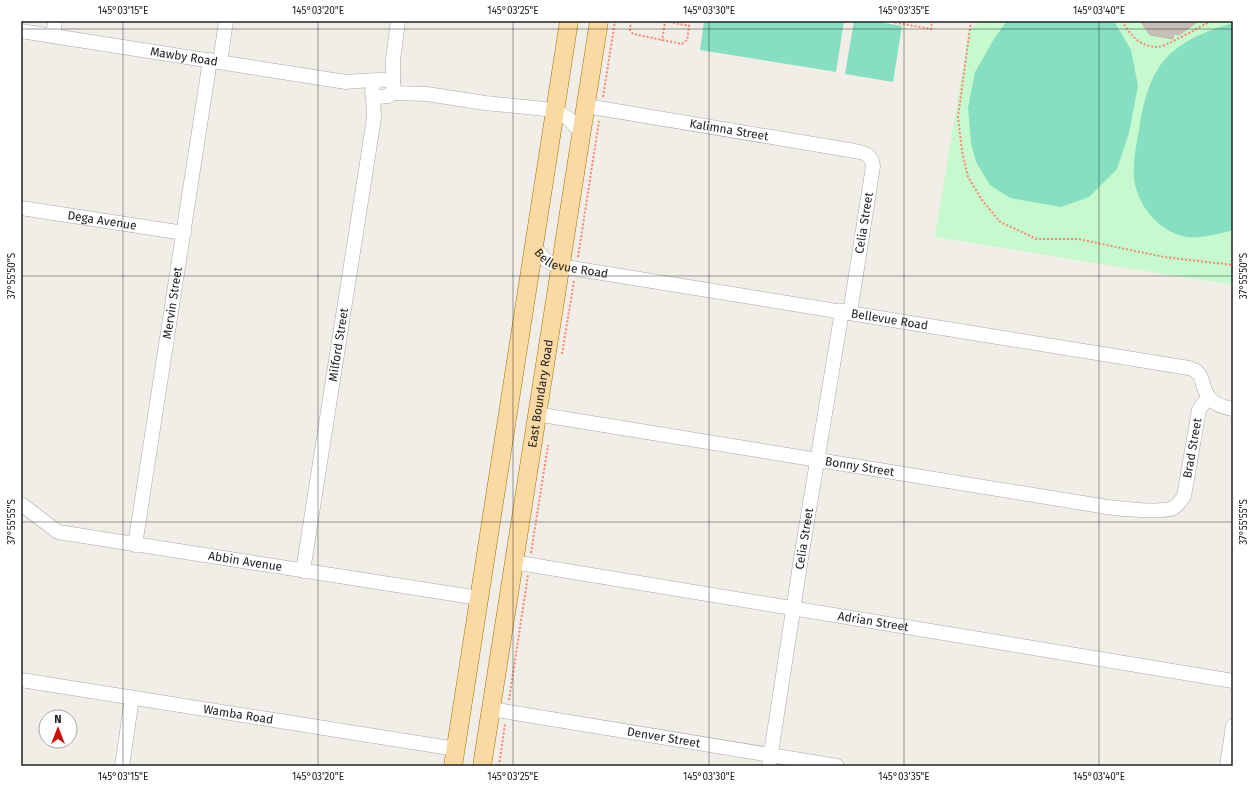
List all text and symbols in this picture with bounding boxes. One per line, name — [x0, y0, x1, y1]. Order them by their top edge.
text: 145°03'15"E — [98, 5, 148, 17]
text: 145°03'20"E — [292, 5, 344, 17]
text: 145°03'25"E — [487, 5, 539, 17]
text: 145°03'30"E — [683, 5, 735, 17]
text: 145°03'35"E — [878, 5, 930, 17]
text: 145°03'40"E — [1073, 5, 1125, 17]
street label: Mawby Road — [149, 44, 219, 69]
street label: Kalimna Street — [688, 116, 770, 144]
street label: Celia Street — [852, 191, 876, 255]
street label: Dega Avenue — [66, 208, 138, 233]
street label: Bellevue Road — [531, 246, 609, 281]
text: 37°55'50"S — [6, 252, 18, 299]
text: 37°55'50"S — [1238, 252, 1250, 299]
street label: Mervin Street — [160, 265, 185, 340]
street label: Milford Street — [326, 306, 351, 383]
street label: Bellevue Road — [850, 306, 929, 333]
street label: East Boundary Road — [525, 338, 556, 449]
street label: Brad Street — [1180, 416, 1205, 479]
street label: Bonny Street — [824, 454, 896, 479]
text: 37°55'55"S — [6, 499, 18, 545]
text: 37°55'55"S — [1238, 499, 1250, 545]
street label: Celia Street — [792, 506, 816, 571]
street label: Abbin Avenue — [207, 549, 283, 574]
street label: Adrian Street — [837, 609, 910, 634]
street label: Wamba Road — [202, 702, 274, 727]
north arrow — [38, 709, 78, 749]
text: N — [54, 713, 62, 726]
street label: Denver Street — [626, 725, 702, 750]
text: 145°03'15"E — [98, 771, 148, 783]
text: 145°03'20"E — [292, 771, 344, 783]
text: 145°03'25"E — [487, 771, 539, 783]
text: 145°03'30"E — [683, 771, 735, 783]
text: 145°03'35"E — [878, 771, 930, 783]
text: 145°03'40"E — [1073, 771, 1125, 783]

